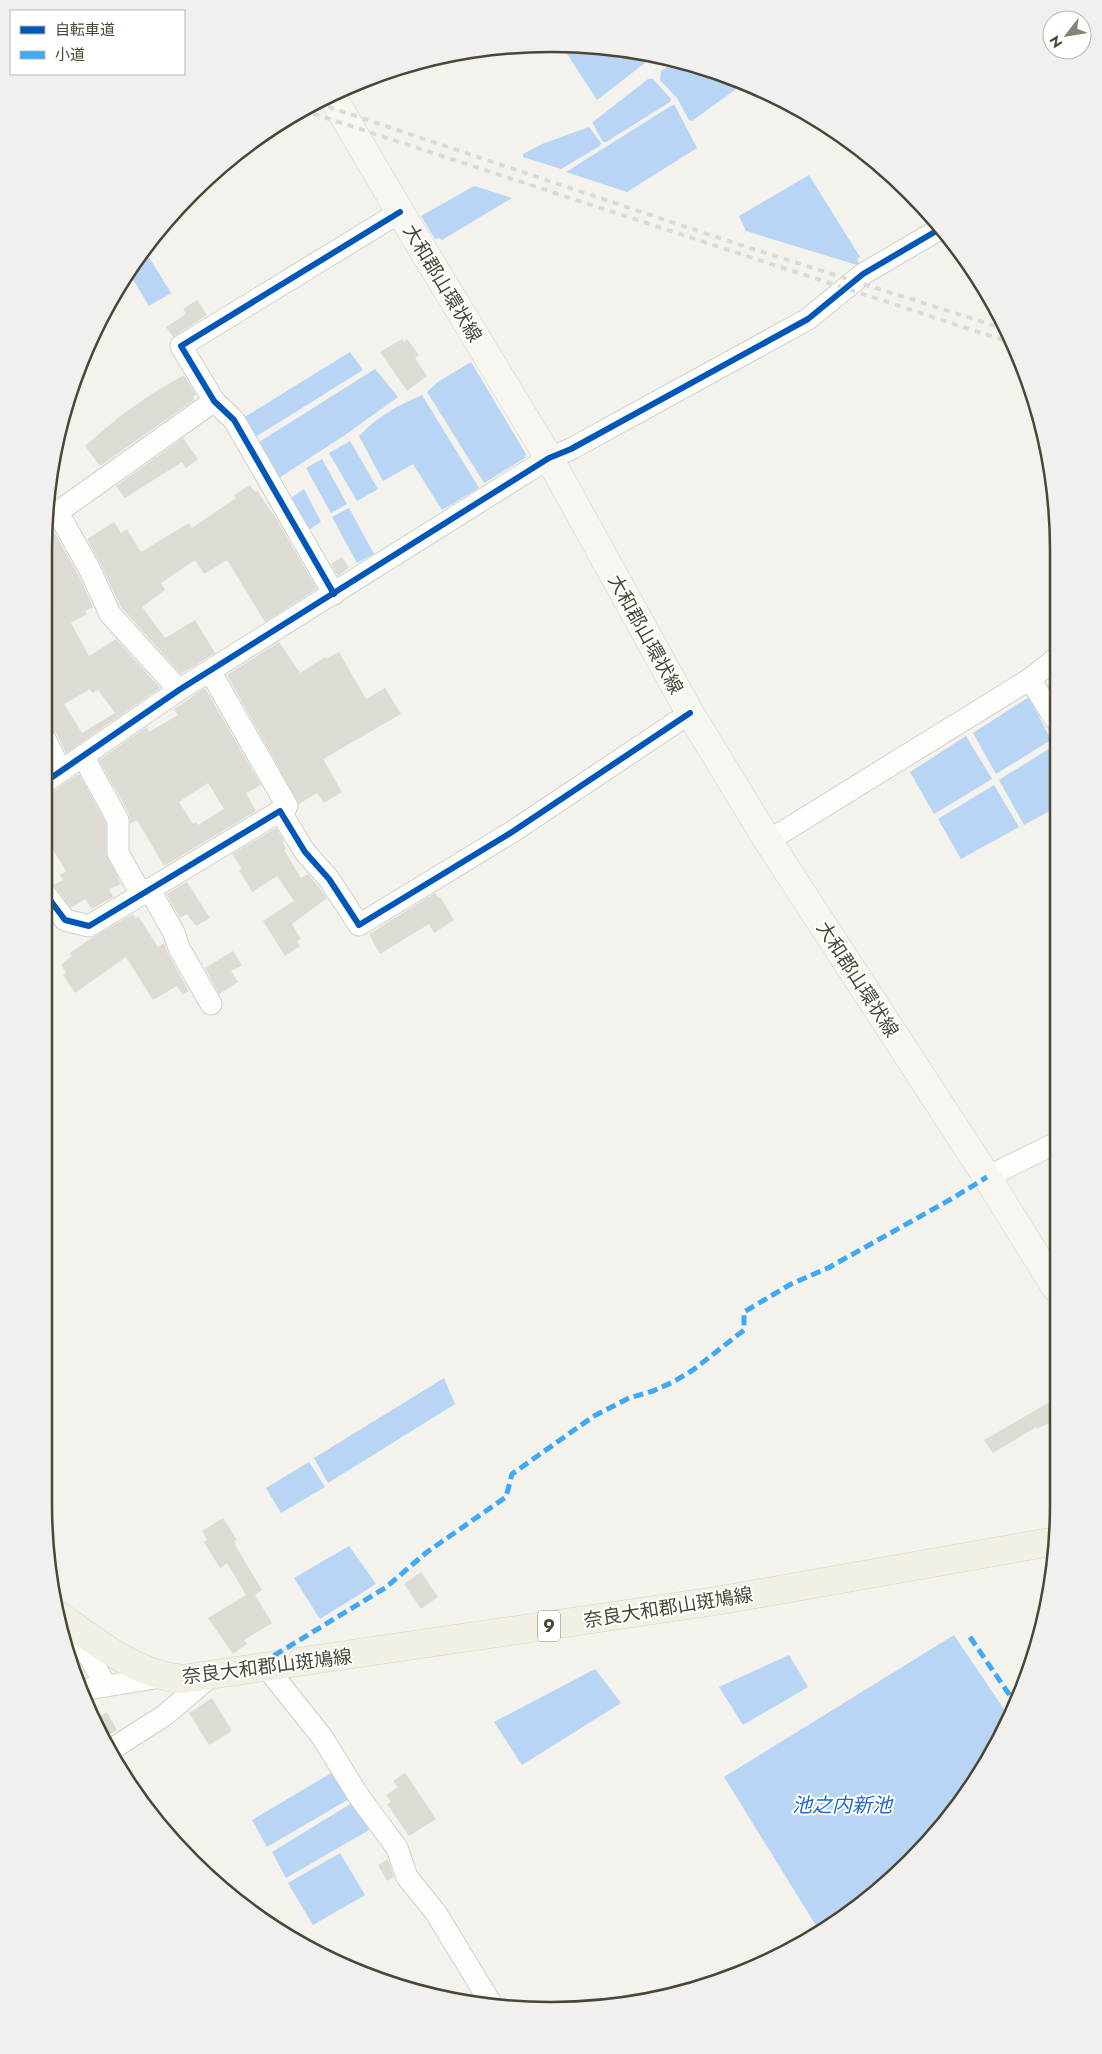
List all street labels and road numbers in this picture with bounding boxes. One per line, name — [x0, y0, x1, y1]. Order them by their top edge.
street label: 大和郡山環状線 — [397, 219, 488, 347]
street label: 大和郡山環状線 — [602, 570, 690, 699]
street label: 大和郡山環状線 — [810, 916, 905, 1042]
street label: 奈良大和郡山斑鳩線 — [582, 1581, 755, 1634]
road number: 9 — [538, 1610, 560, 1642]
street label: 奈良大和郡山斑鳩線 — [181, 1643, 354, 1690]

